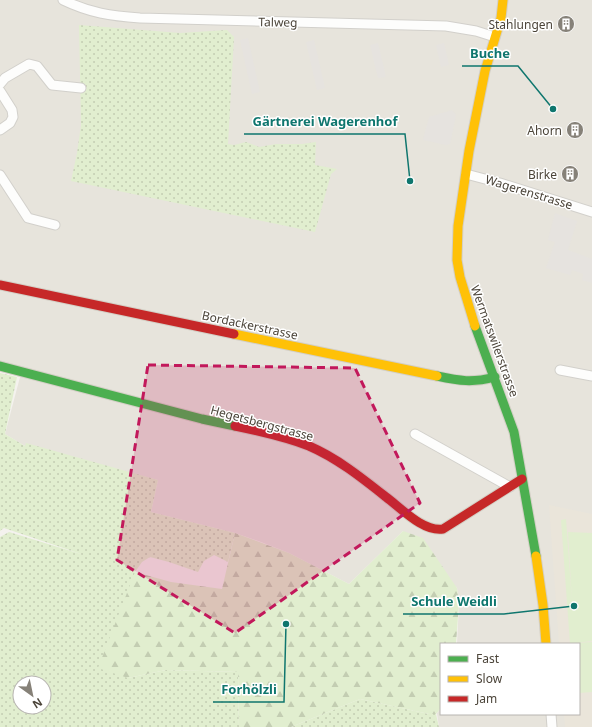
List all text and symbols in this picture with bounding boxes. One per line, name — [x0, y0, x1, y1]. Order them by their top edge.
street label: Talweg — [258, 13, 298, 31]
building icon: Stahlungen — [556, 14, 576, 34]
place label: Stahlungen — [488, 16, 553, 33]
callout: Buche — [462, 41, 518, 66]
text: Buche — [470, 44, 510, 62]
callout: Gärtnerei Wagerenhof — [244, 109, 405, 134]
text: Gärtnerei Wagerenhof — [253, 112, 398, 130]
building icon: Ahorn — [565, 120, 585, 140]
place label: Ahorn — [527, 122, 562, 139]
building icon: Birke — [560, 164, 580, 184]
place label: Birke — [528, 166, 557, 183]
street label: Wagerenstrasse — [483, 171, 575, 213]
street label: Wermatswilerstrasse — [467, 283, 523, 399]
street label: Bordackerstrasse — [201, 307, 300, 344]
street label: Hegetsbergstrasse — [209, 401, 316, 445]
callout: Schule Weidli — [403, 589, 504, 614]
text: Schule Weidli — [411, 592, 497, 610]
legend — [440, 643, 580, 715]
text: Fast — [476, 650, 500, 667]
text: Slow — [476, 670, 503, 687]
north arrow — [12, 675, 52, 715]
callout: Forhölzli — [213, 677, 284, 702]
text: Forhölzli — [221, 680, 277, 698]
text: Jam — [475, 690, 497, 707]
text: N — [30, 695, 46, 713]

